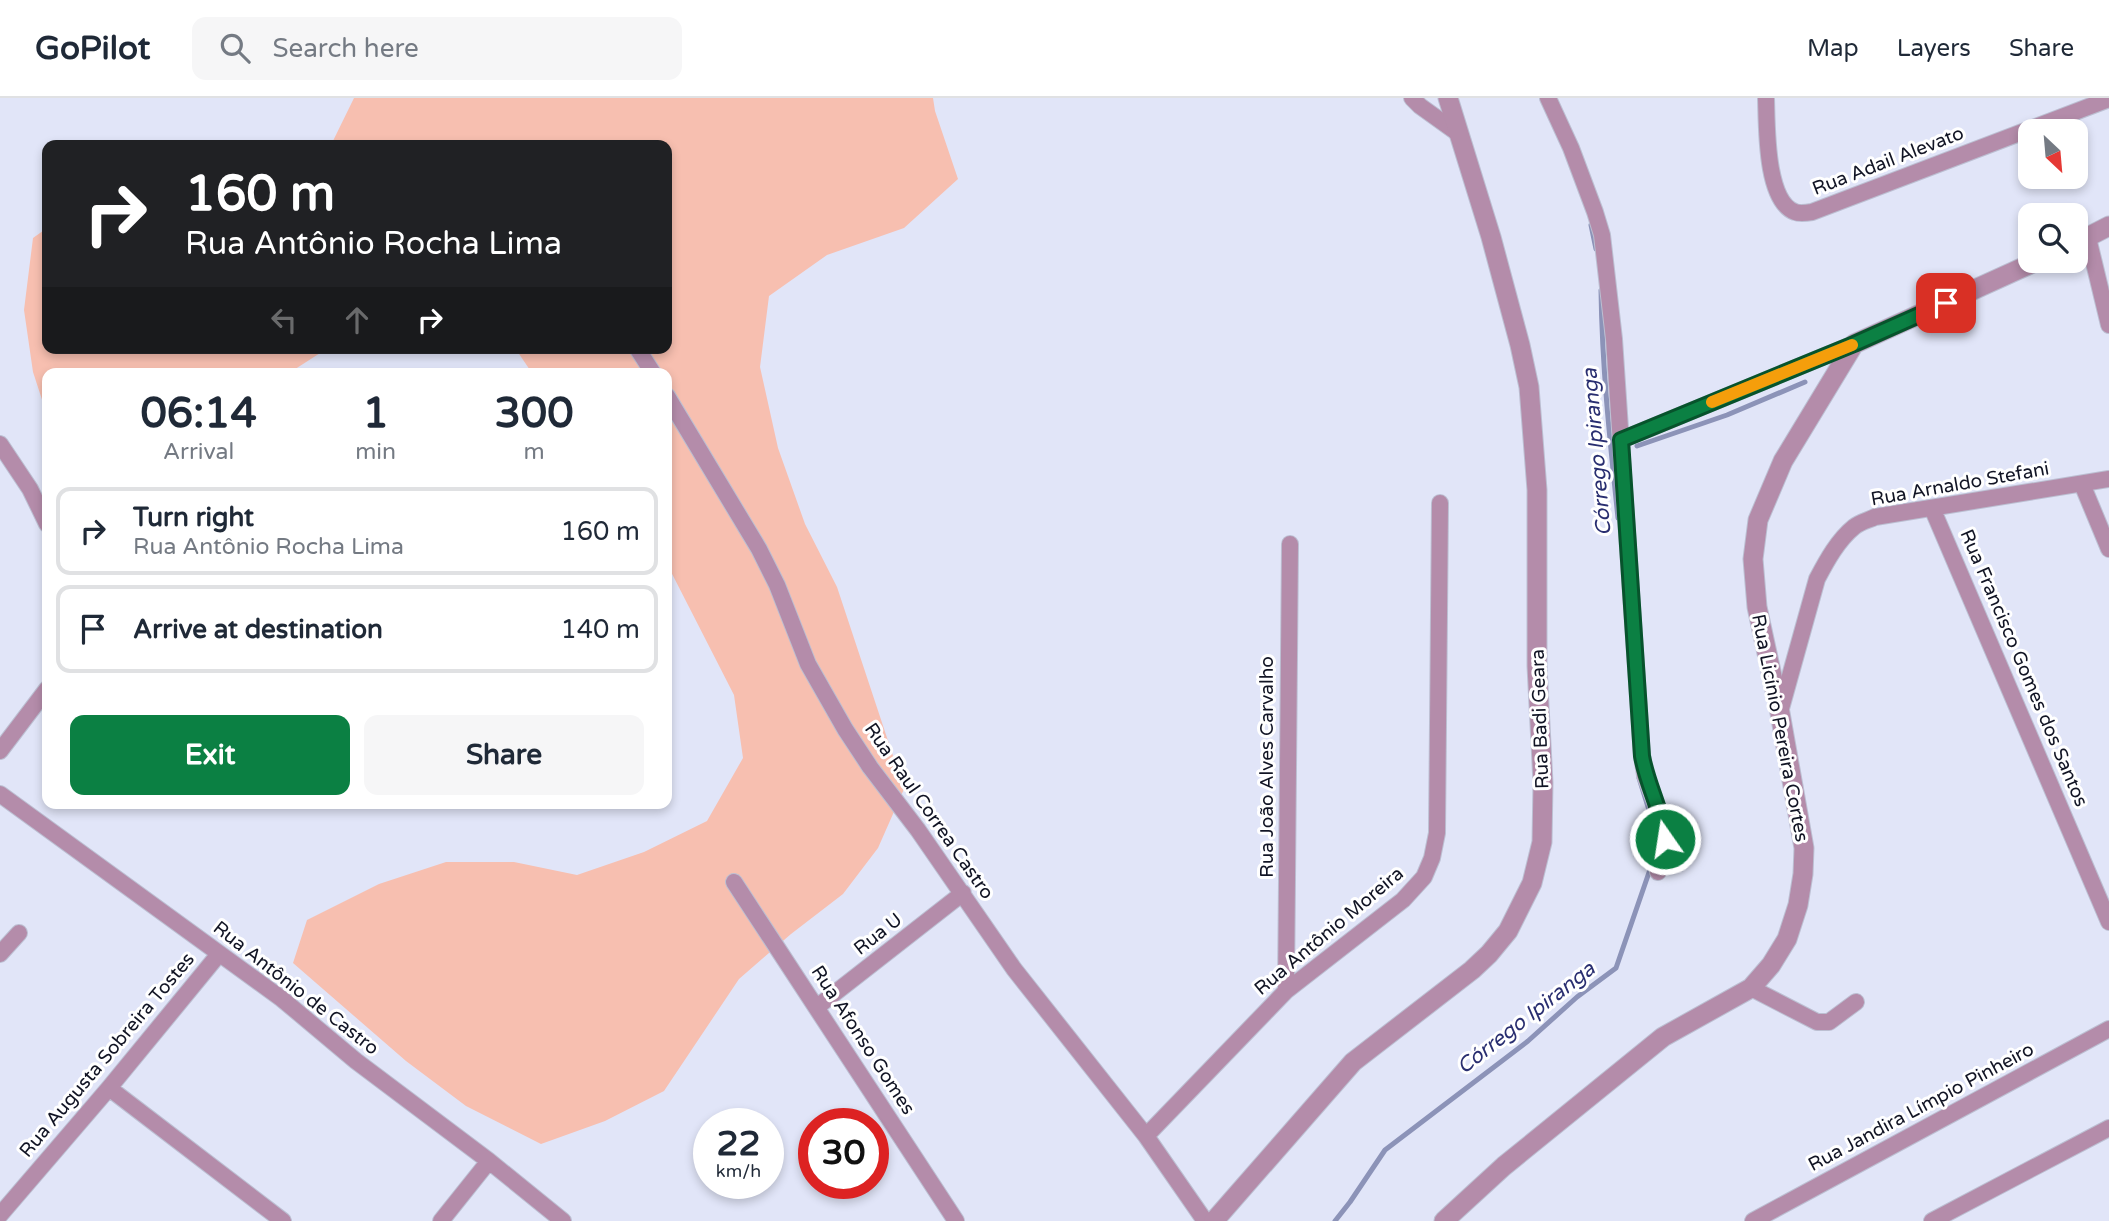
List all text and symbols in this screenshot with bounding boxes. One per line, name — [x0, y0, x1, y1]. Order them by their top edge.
search box — [192, 17, 682, 80]
text: GoPilot — [35, 29, 150, 68]
icon: search — [216, 29, 254, 67]
text: Search here — [272, 33, 419, 64]
text: Map — [1807, 34, 1859, 63]
text: Layers — [1897, 34, 1971, 63]
text: Share — [2009, 34, 2074, 63]
north arrow — [2018, 119, 2088, 189]
map controls — [2018, 119, 2088, 273]
street label: Rua Adail Alevato — [1809, 122, 1967, 200]
text: 160 m — [185, 165, 335, 224]
icon: right — [70, 168, 161, 259]
button: search — [2018, 203, 2088, 273]
text: Rua Antônio Rocha Lima — [185, 225, 562, 263]
pin — [1916, 273, 1976, 333]
icon: arrive — [1927, 284, 1965, 322]
icon: left — [265, 301, 303, 339]
icon: ahead — [338, 301, 376, 339]
icon: right — [411, 301, 449, 339]
water label: Córrego Ipiranga — [1577, 366, 1617, 537]
text: 06:14 — [140, 388, 257, 439]
text: 1 — [362, 388, 389, 439]
text: 300 — [494, 388, 574, 439]
text: Arrival — [163, 438, 234, 466]
text: min — [355, 438, 396, 466]
text: m — [523, 438, 545, 466]
street label: Rua Arnaldo Stefani — [1869, 457, 2051, 511]
text: Turn right — [133, 502, 254, 533]
icon: right — [74, 512, 112, 550]
text: 160 m — [560, 516, 640, 547]
street label: Rua Francisco Gomes dos Santos — [1955, 526, 2093, 810]
text: Rua Antônio Rocha Lima — [133, 533, 404, 561]
icon: arrive — [74, 610, 112, 648]
street label: Rua Licínio Pereira Cortes — [1747, 612, 1813, 844]
text: Arrive at destination — [133, 614, 383, 645]
text: 140 m — [560, 614, 640, 645]
street label: Rua Badi Geara — [1527, 649, 1553, 789]
street label: Rua João Alves Carvalho — [1256, 656, 1278, 878]
button: Exit — [70, 715, 350, 795]
button: Share — [364, 715, 644, 795]
street label: Rua Raul Correa Castro — [860, 719, 998, 903]
position arrow — [1628, 802, 1702, 876]
street label: Rua Antônio Moreira — [1250, 862, 1408, 1000]
street label: Rua U — [850, 908, 906, 960]
street label: Rua Antônio de Castro — [209, 917, 383, 1059]
street label: Rua Augusta Sobreira Tostes — [15, 948, 199, 1162]
water label: Córrego Ipiranga — [1452, 956, 1601, 1080]
street label: Rua Afonso Gomes — [807, 961, 919, 1119]
street label: Rua Jandira Límpio Pinheiro — [1804, 1038, 2038, 1176]
speed limit sign: 30 — [798, 1108, 889, 1199]
text: 22 — [717, 1123, 760, 1165]
text: km/h — [716, 1160, 761, 1182]

